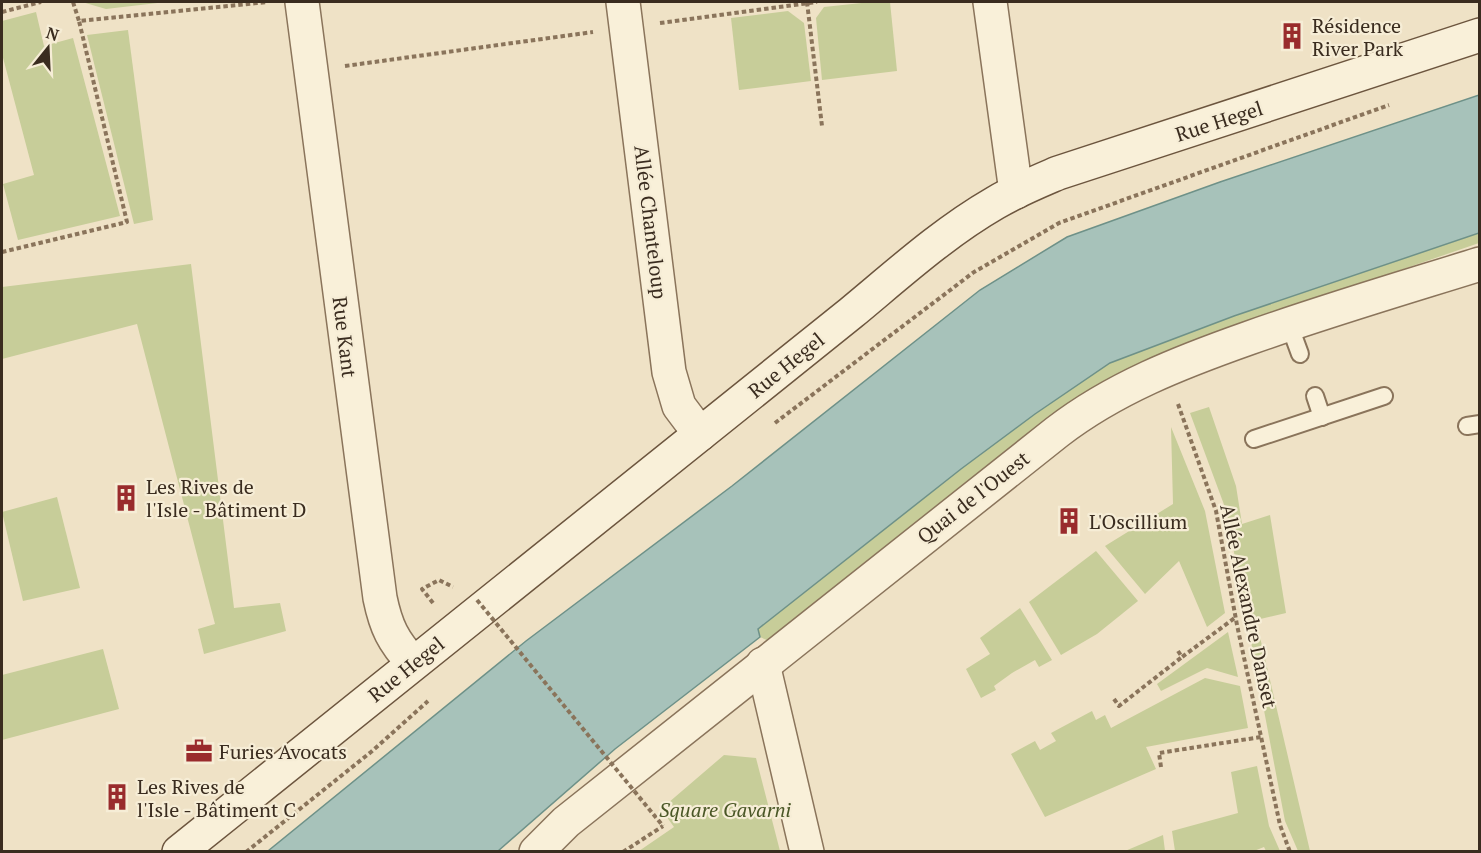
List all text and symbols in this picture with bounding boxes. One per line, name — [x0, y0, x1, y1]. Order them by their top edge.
place label: Résidence River Park — [1312, 12, 1404, 62]
north arrow — [18, 18, 78, 78]
text: N — [43, 21, 62, 46]
building icon: Résidence River Park — [1277, 21, 1307, 51]
street label: Rue Hegel — [1172, 94, 1266, 148]
street label: Allée Chanteloup — [628, 144, 674, 300]
street label: Rue Kant — [327, 295, 363, 380]
street label: Rue Hegel — [742, 326, 830, 404]
street label: Quai de l'Ouest — [911, 444, 1035, 549]
place label: Les Rives de l'Isle - Bâtiment D — [146, 473, 306, 523]
building icon: Les Rives de l'Isle - Bâtiment D — [111, 483, 141, 513]
street label: Allée Alexandre Danset — [1214, 501, 1284, 711]
building icon: L'Oscillium — [1054, 506, 1084, 536]
place label: L'Oscillium — [1089, 508, 1187, 535]
street label: Rue Hegel — [362, 630, 450, 708]
office icon: Furies Avocats — [184, 736, 214, 766]
place label: Furies Avocats — [219, 738, 347, 765]
place label: Les Rives de l'Isle - Bâtiment C — [137, 773, 296, 823]
building icon: Les Rives de l'Isle - Bâtiment C — [102, 782, 132, 812]
park label: Square Gavarni — [659, 796, 791, 823]

